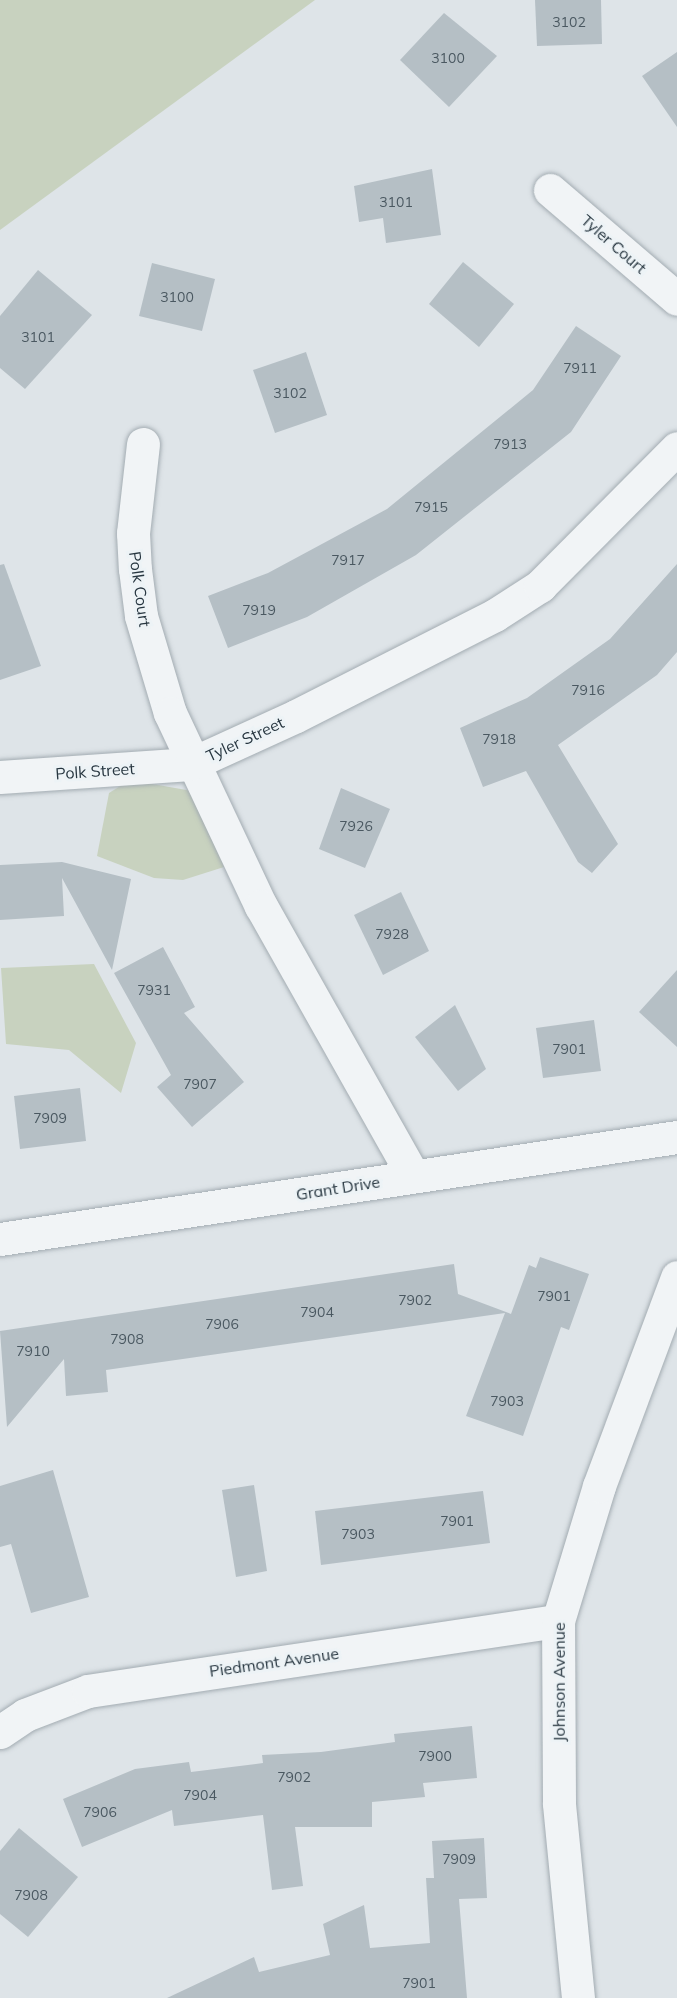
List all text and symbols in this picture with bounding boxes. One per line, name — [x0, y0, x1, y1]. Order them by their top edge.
house number: 3102 — [552, 14, 586, 30]
house number: 3100 — [431, 50, 465, 66]
house number: 3101 — [379, 194, 413, 210]
street label: Tyler Court — [577, 210, 651, 278]
house number: 3100 — [160, 289, 194, 305]
house number: 3101 — [21, 329, 55, 345]
house number: 7911 — [563, 360, 597, 376]
house number: 3102 — [273, 385, 307, 401]
house number: 7913 — [493, 436, 527, 452]
house number: 7915 — [414, 499, 448, 515]
street label: Polk Court — [125, 550, 155, 628]
house number: 7917 — [331, 552, 365, 568]
house number: 7919 — [242, 602, 276, 618]
house number: 7916 — [571, 682, 605, 698]
street label: Tyler Street — [203, 713, 287, 765]
house number: 7918 — [482, 731, 516, 747]
street label: Polk Street — [55, 759, 135, 783]
house number: 7926 — [339, 818, 373, 834]
house number: 7928 — [375, 926, 409, 942]
house number: 7931 — [137, 982, 171, 998]
house number: 7901 — [552, 1041, 586, 1057]
house number: 7907 — [183, 1076, 217, 1092]
house number: 7909 — [33, 1110, 67, 1126]
street label: Grant Drive — [295, 1172, 381, 1204]
house number: 7901 — [537, 1288, 571, 1304]
house number: 7902 — [398, 1292, 432, 1308]
house number: 7904 — [300, 1304, 334, 1320]
house number: 7906 — [205, 1316, 239, 1332]
house number: 7908 — [110, 1331, 144, 1347]
house number: 7910 — [16, 1343, 50, 1359]
house number: 7903 — [490, 1393, 524, 1409]
house number: 7901 — [440, 1513, 474, 1529]
house number: 7903 — [341, 1526, 375, 1542]
street label: Johnson Avenue — [549, 1622, 569, 1742]
street label: Piedmont Avenue — [208, 1643, 340, 1681]
house number: 7900 — [418, 1748, 452, 1764]
house number: 7902 — [277, 1769, 311, 1785]
house number: 7904 — [183, 1787, 217, 1803]
house number: 7906 — [83, 1804, 117, 1820]
house number: 7909 — [442, 1851, 476, 1867]
house number: 7908 — [14, 1887, 48, 1903]
house number: 7901 — [402, 1975, 436, 1991]

